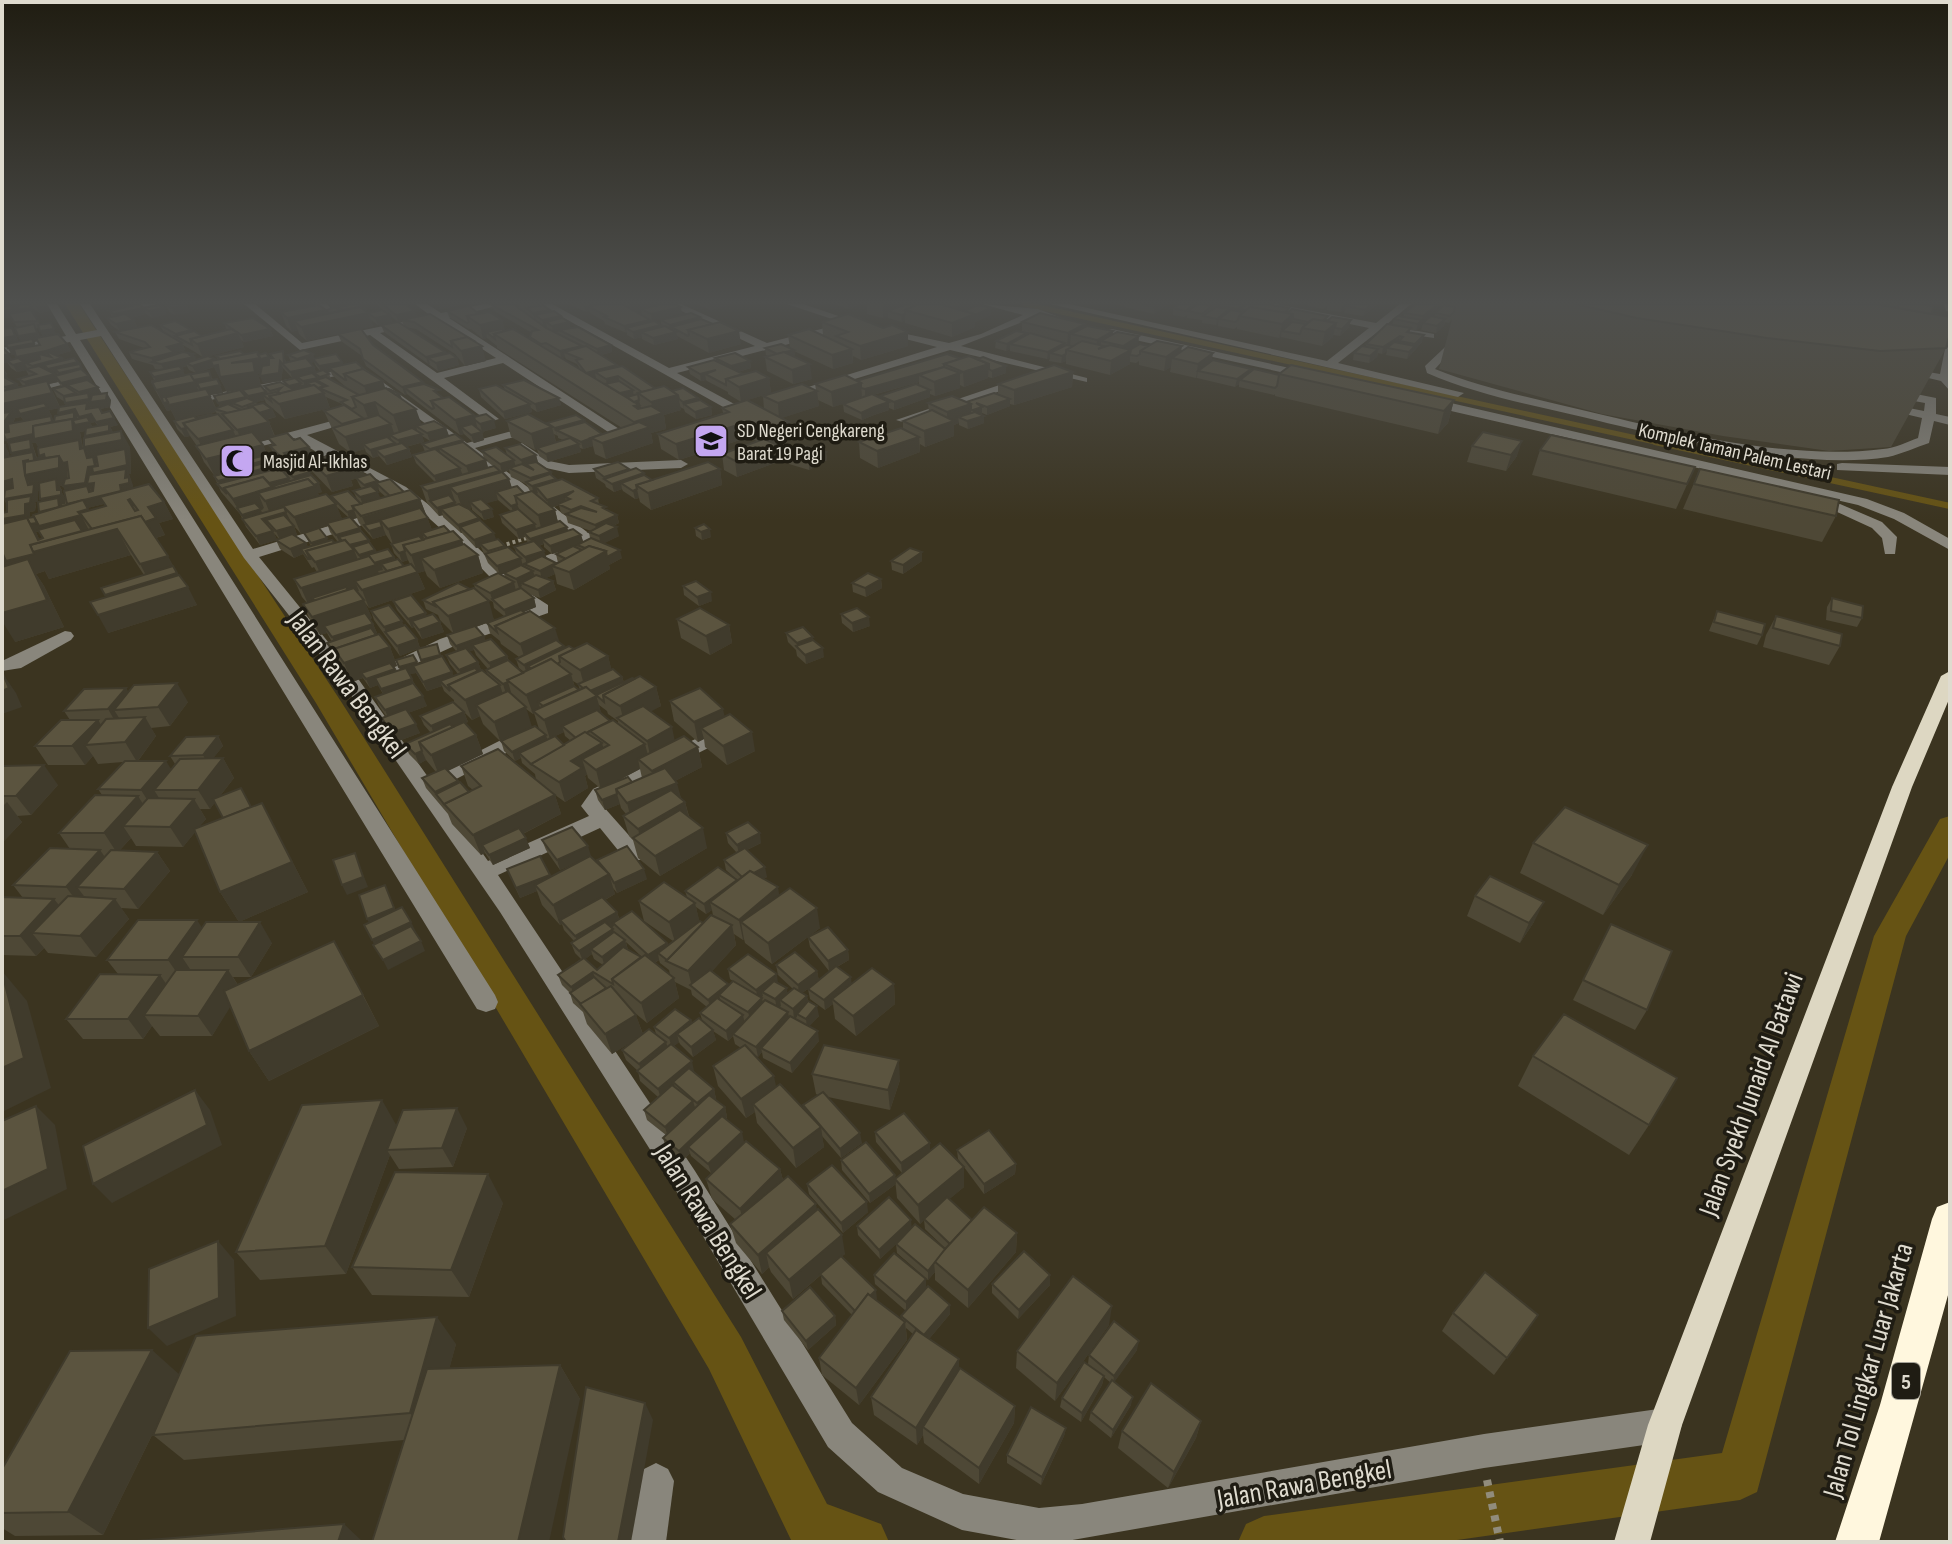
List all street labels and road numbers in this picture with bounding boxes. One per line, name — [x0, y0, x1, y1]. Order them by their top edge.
street label: Komplek Taman Palem Lestari — [1636, 418, 1833, 486]
street label: Jalan Rawa Bengkel — [280, 604, 413, 765]
street label: Jalan Syekh Junaid Al Batawi — [1692, 968, 1811, 1222]
street label: Jalan Rawa Bengkel — [646, 1137, 768, 1305]
street label: Jalan Tol Lingkar Luar Jakarta — [1816, 1239, 1921, 1502]
road number: 5 — [1892, 1363, 1920, 1399]
street label: Jalan Rawa Bengkel — [1214, 1453, 1394, 1516]

